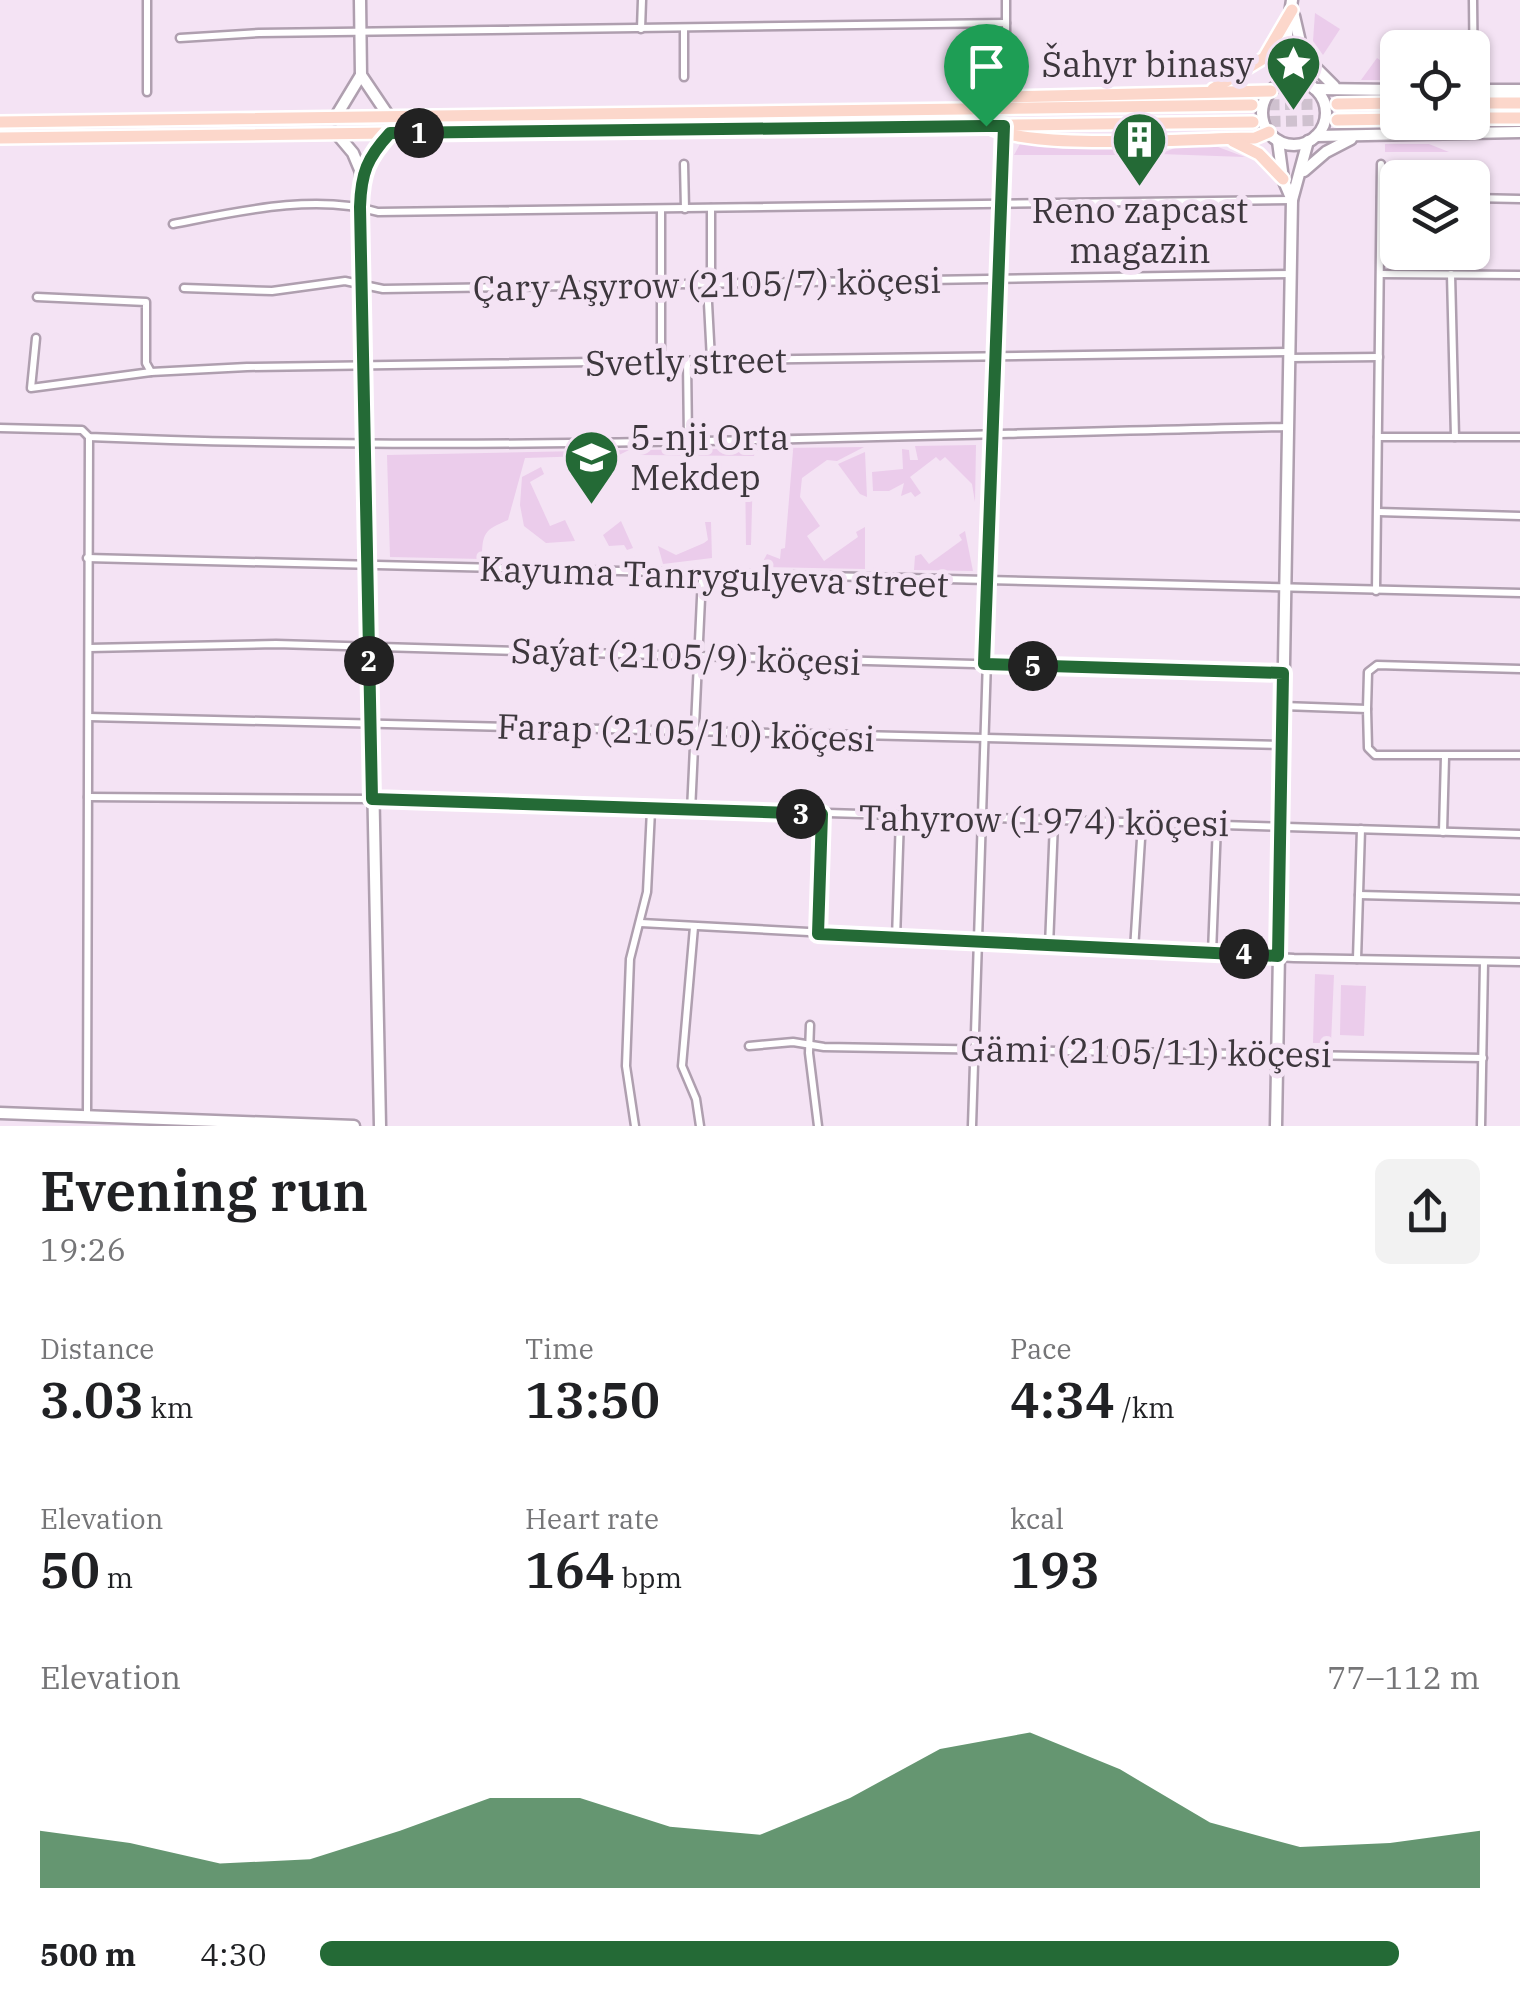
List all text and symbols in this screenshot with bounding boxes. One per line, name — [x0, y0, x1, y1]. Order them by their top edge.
pin — [944, 24, 1029, 127]
map controls — [1380, 30, 1490, 270]
button: locate — [1380, 30, 1490, 140]
place icon: Šahyr binasy — [1263, 34, 1323, 113]
icon: arrive — [959, 39, 1014, 94]
place label: Šahyr binasy — [1042, 41, 1254, 87]
pin: 1 — [394, 108, 444, 158]
building icon: Reno zapcast magazin — [1110, 109, 1170, 188]
text: 1 — [411, 114, 427, 151]
button: layers — [1380, 160, 1490, 270]
place label: Reno zapcast magazin — [1032, 187, 1248, 273]
street label: Çary Aşyrow (2105/7) köçesi — [472, 257, 942, 311]
street label: Svetly street — [585, 336, 787, 386]
place label: 5-nji Orta Mekdep — [630, 414, 789, 500]
school or university icon: 5-nji Orta Mekdep — [561, 427, 621, 506]
street label: Kayuma Tanrygulyeva street — [478, 545, 950, 607]
street label: Saýat (2105/9) köçesi — [510, 627, 862, 685]
pin: 2 — [344, 636, 394, 686]
pin: 5 — [1008, 641, 1058, 691]
text: 2 — [361, 642, 377, 679]
text: 5 — [1025, 647, 1041, 684]
street label: Farap (2105/10) köçesi — [496, 702, 876, 762]
pin: 3 — [776, 789, 826, 839]
street label: Tahyrow (1974) köçesi — [858, 794, 1230, 846]
text: 3 — [793, 795, 809, 832]
pin: 4 — [1219, 929, 1269, 979]
text: 4 — [1236, 935, 1252, 972]
street label: Gämi (2105/11) köçesi — [960, 1025, 1332, 1077]
text: Evening run — [40, 1155, 368, 1226]
button: share — [1375, 1159, 1480, 1264]
text: 19:26 — [40, 1228, 126, 1270]
text: Distance — [40, 1330, 154, 1367]
text: Time — [525, 1330, 594, 1367]
text: Pace — [1010, 1330, 1072, 1367]
text: 3.03 — [40, 1367, 144, 1432]
text: 13:50 — [525, 1367, 660, 1432]
text: 4:34 — [1010, 1367, 1115, 1432]
text: km — [144, 1389, 193, 1426]
text: /km — [1115, 1389, 1175, 1426]
text: Elevation — [40, 1500, 163, 1537]
text: Heart rate — [525, 1500, 659, 1537]
text: kcal — [1010, 1500, 1064, 1537]
text: 50 — [40, 1537, 100, 1602]
text: 164 — [525, 1537, 615, 1602]
text: 193 — [1010, 1537, 1100, 1602]
text: m — [100, 1559, 133, 1596]
text: bpm — [615, 1559, 682, 1596]
text: Elevation — [40, 1656, 181, 1698]
text: 77–112 m — [1327, 1656, 1480, 1698]
text: 500 m — [40, 1933, 136, 1975]
text: 4:30 — [200, 1933, 267, 1975]

